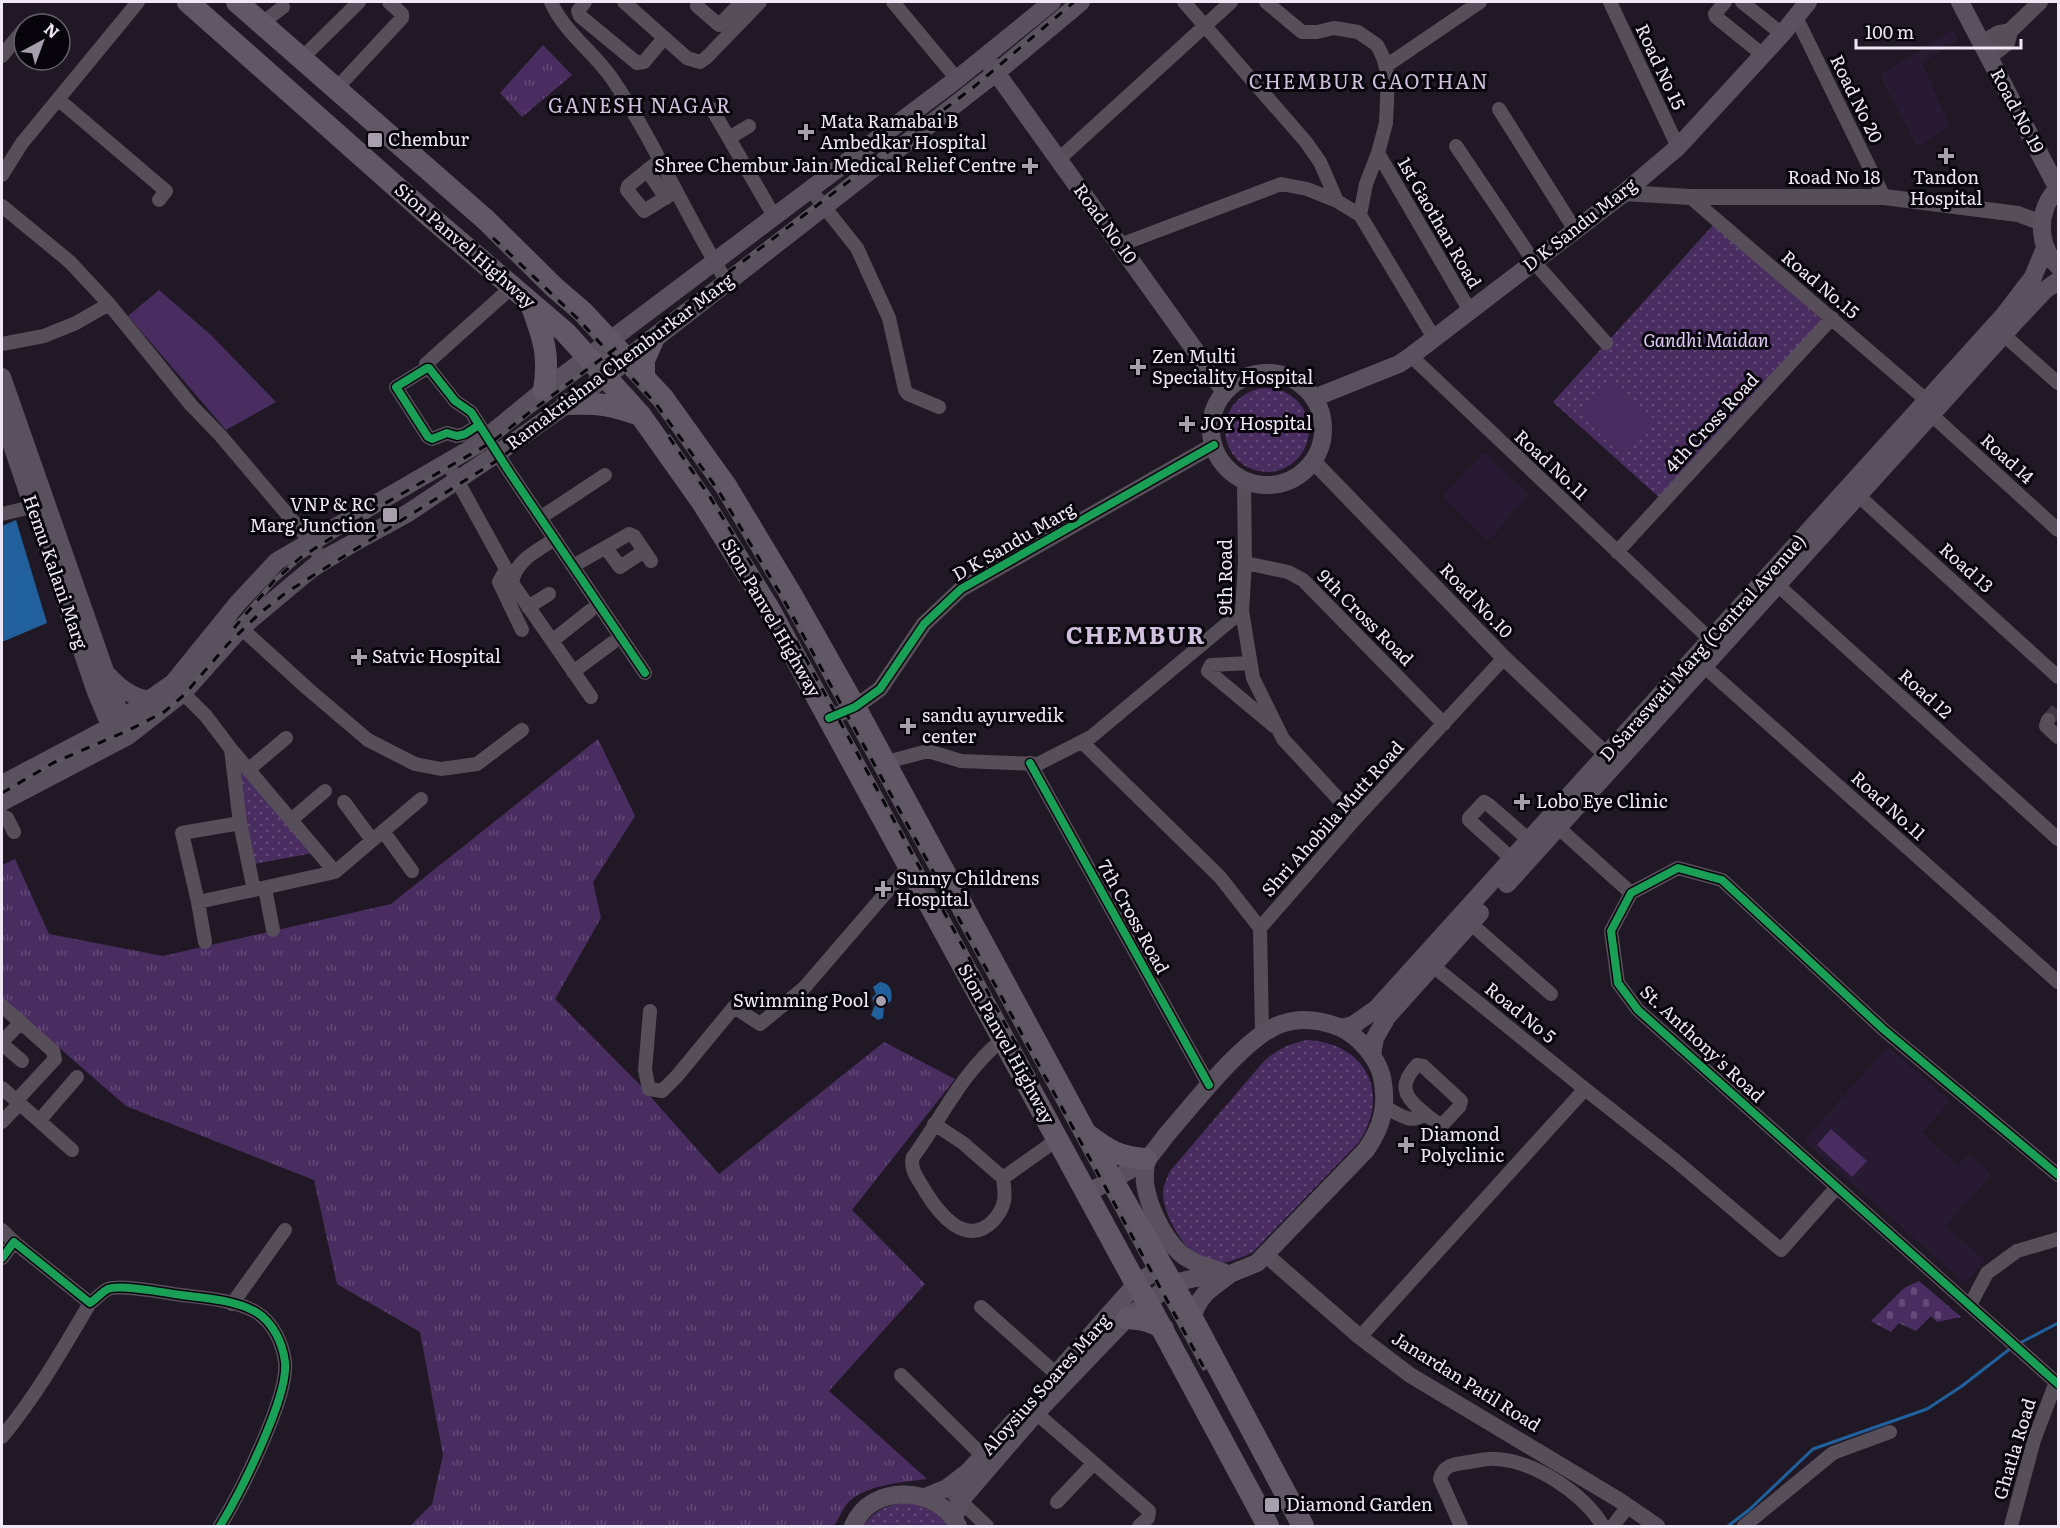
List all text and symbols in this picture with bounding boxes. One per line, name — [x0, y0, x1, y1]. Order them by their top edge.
north arrow — [12, 12, 72, 72]
scale bar — [1856, 12, 2021, 50]
text: N — [40, 16, 65, 43]
text: 100 m — [1865, 18, 1914, 45]
street label: Road No 15 — [1630, 19, 1693, 114]
street label: Road No 20 — [1824, 50, 1890, 147]
street label: Road No 19 — [1985, 63, 2052, 157]
district label: CHEMBUR GAOTHAN — [1249, 65, 1489, 95]
district label: GANESH NAGAR — [548, 89, 732, 119]
place label: Mata Ramabai B Ambedkar Hospital — [820, 107, 986, 155]
marker: Mata Ramabai B Ambedkar Hospital — [797, 123, 815, 141]
place label: Chembur — [388, 125, 470, 152]
marker: Chembur — [366, 131, 384, 149]
marker: Tandon Hospital — [1937, 147, 1955, 165]
place label: Shree Chembur Jain Medical Relief Centre — [654, 151, 1016, 178]
street label: 1st Gaothan Road — [1392, 152, 1489, 293]
marker: Shree Chembur Jain Medical Relief Centre — [1021, 157, 1039, 175]
street label: Road No 18 — [1788, 163, 1880, 190]
place label: Tandon Hospital — [1910, 163, 1982, 211]
street label: D K Sandu Marg — [1516, 170, 1643, 277]
street label: Sion Panvel Highway — [389, 176, 543, 314]
street label: Road No 10 — [1068, 177, 1145, 269]
street label: Road No.15 — [1776, 243, 1866, 324]
street label: Ramakrishna Chemburkar Marg — [500, 265, 739, 456]
park label: Gandhi Maidan — [1643, 326, 1769, 353]
place label: Zen Multi Speciality Hospital — [1152, 342, 1313, 390]
marker: Zen Multi Speciality Hospital — [1129, 358, 1147, 376]
street label: 4th Cross Road — [1658, 366, 1764, 478]
place label: JOY Hospital — [1200, 409, 1312, 436]
marker: JOY Hospital — [1178, 415, 1196, 433]
street label: Road No.11 — [1509, 423, 1595, 505]
street label: Road 14 — [1975, 427, 2041, 489]
place label: VNP & RC Marg Junction — [249, 490, 376, 538]
street label: Hemu Kalani Marg — [17, 491, 96, 653]
street label: D K Sandu Marg — [947, 494, 1081, 587]
marker: VNP & RC Marg Junction — [381, 506, 399, 524]
street label: D Saraswati Marg (Central Avenue) — [1592, 527, 1811, 767]
street label: Sion Panvel Highway — [716, 533, 829, 702]
street label: Road 13 — [1934, 535, 2000, 598]
street label: 9th Road — [1211, 539, 1238, 615]
street label: Road No.10 — [1434, 556, 1520, 644]
street label: 9th Cross Road — [1312, 563, 1420, 671]
district label: CHEMBUR — [1066, 616, 1206, 651]
place label: Satvic Hospital — [372, 642, 501, 669]
marker: Satvic Hospital — [350, 648, 368, 666]
street label: Road 12 — [1893, 662, 1959, 724]
place label: sandu ayurvedik center — [922, 701, 1065, 749]
marker: sandu ayurvedik center — [899, 717, 917, 735]
street label: Shri Ahobila Mutt Road — [1254, 734, 1409, 902]
street label: Road No.11 — [1846, 764, 1932, 846]
place label: Lobo Eye Clinic — [1536, 787, 1668, 814]
marker: Lobo Eye Clinic — [1513, 793, 1531, 811]
street label: 7th Cross Road — [1092, 854, 1177, 978]
place label: Sunny Childrens Hospital — [896, 864, 1039, 912]
marker: Sunny Childrens Hospital — [874, 880, 892, 898]
street label: Sion Panvel Highway — [952, 958, 1063, 1129]
street label: Road No 5 — [1480, 975, 1562, 1049]
street label: St. Anthony's Road — [1635, 978, 1771, 1108]
place label: Swimming Pool — [733, 986, 869, 1013]
marker: Swimming Pool — [874, 994, 888, 1008]
place label: Diamond Polyclinic — [1420, 1120, 1504, 1168]
marker: Diamond Polyclinic — [1397, 1136, 1415, 1154]
street label: Aloysius Soares Marg — [974, 1307, 1117, 1461]
street label: Janardan Patil Road — [1387, 1324, 1547, 1438]
street label: Ghatla Road — [1985, 1394, 2042, 1503]
place label: Diamond Garden — [1286, 1490, 1433, 1517]
marker: Diamond Garden — [1263, 1496, 1281, 1514]

